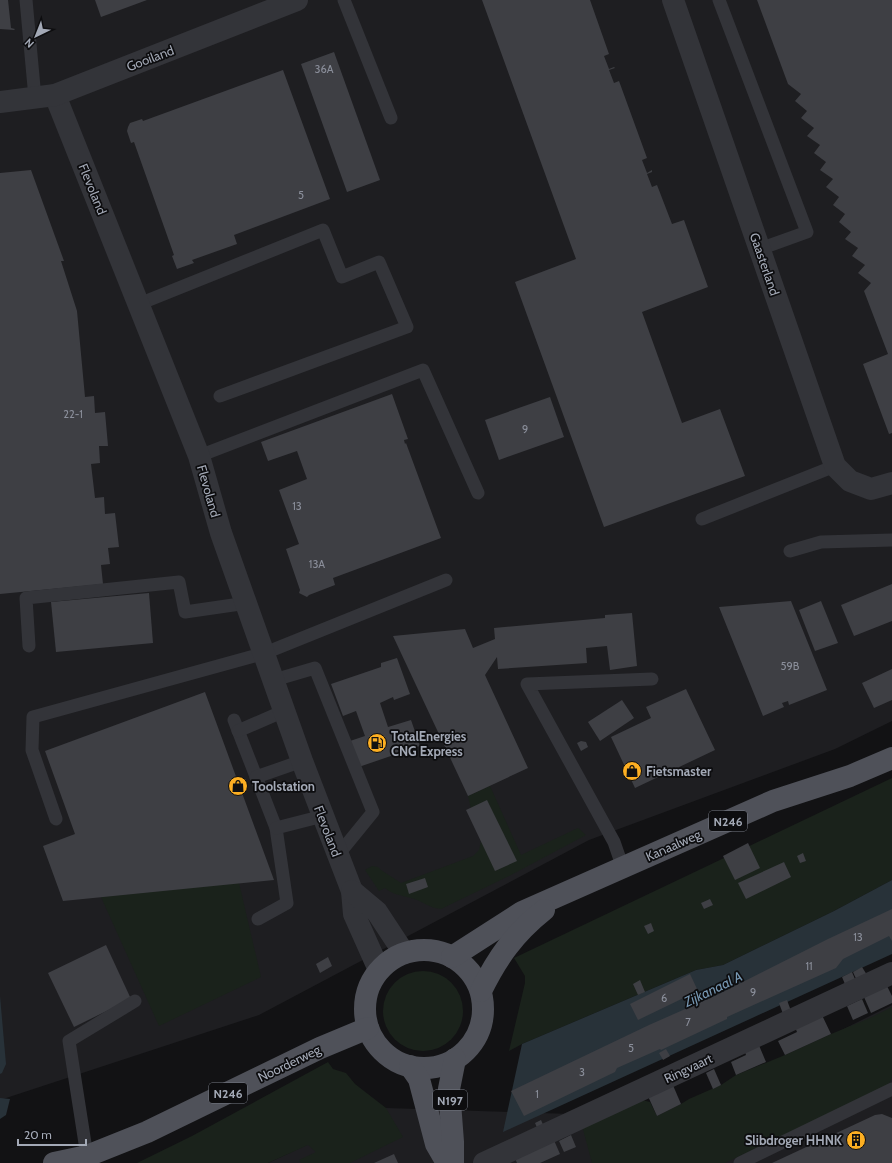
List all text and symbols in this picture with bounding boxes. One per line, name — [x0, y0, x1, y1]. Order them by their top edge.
north arrow — [16, 16, 56, 56]
text: N — [22, 36, 37, 51]
street label: Gooiland — [124, 42, 176, 74]
house number: 36A — [315, 62, 334, 76]
street label: Flevoland — [76, 161, 110, 217]
house number: 5 — [298, 188, 304, 202]
street label: Gaasterland — [747, 230, 783, 298]
house number: 22-1 — [63, 407, 83, 421]
house number: 9 — [522, 422, 528, 436]
street label: Flevoland — [194, 463, 224, 519]
house number: 13 — [292, 499, 302, 513]
house number: 13A — [309, 557, 325, 571]
house number: 59B — [781, 659, 800, 673]
place label: TotalEnergies CNG Express — [391, 728, 467, 759]
fuel station icon: TotalEnergies CNG Express — [366, 732, 388, 754]
shop icon: Fietsmaster — [621, 760, 643, 782]
place label: Fietsmaster — [646, 763, 712, 779]
shop icon: Toolstation — [227, 775, 249, 797]
place label: Toolstation — [252, 778, 315, 794]
street label: Flevoland — [311, 803, 345, 859]
road number: N246 — [709, 811, 747, 831]
street label: Kanaalweg — [643, 826, 704, 864]
house number: 13 — [853, 930, 863, 944]
house number: 11 — [805, 959, 813, 973]
water label: Zijkanaal A — [680, 967, 745, 1011]
house number: 9 — [750, 985, 756, 999]
house number: 6 — [661, 991, 667, 1005]
house number: 7 — [685, 1015, 691, 1029]
street label: Noorderweg — [255, 1041, 323, 1085]
house number: 5 — [628, 1041, 634, 1055]
street label: Ringvaart — [661, 1050, 715, 1086]
house number: 3 — [579, 1065, 585, 1079]
road number: N246 — [209, 1083, 247, 1103]
house number: 1 — [535, 1087, 539, 1101]
road number: N197 — [433, 1090, 467, 1110]
scale bar — [18, 1121, 86, 1147]
text: 20 m — [24, 1127, 52, 1142]
building icon: Slibdroger HHNK — [845, 1129, 867, 1151]
place label: Slibdroger HHNK — [745, 1132, 843, 1148]

